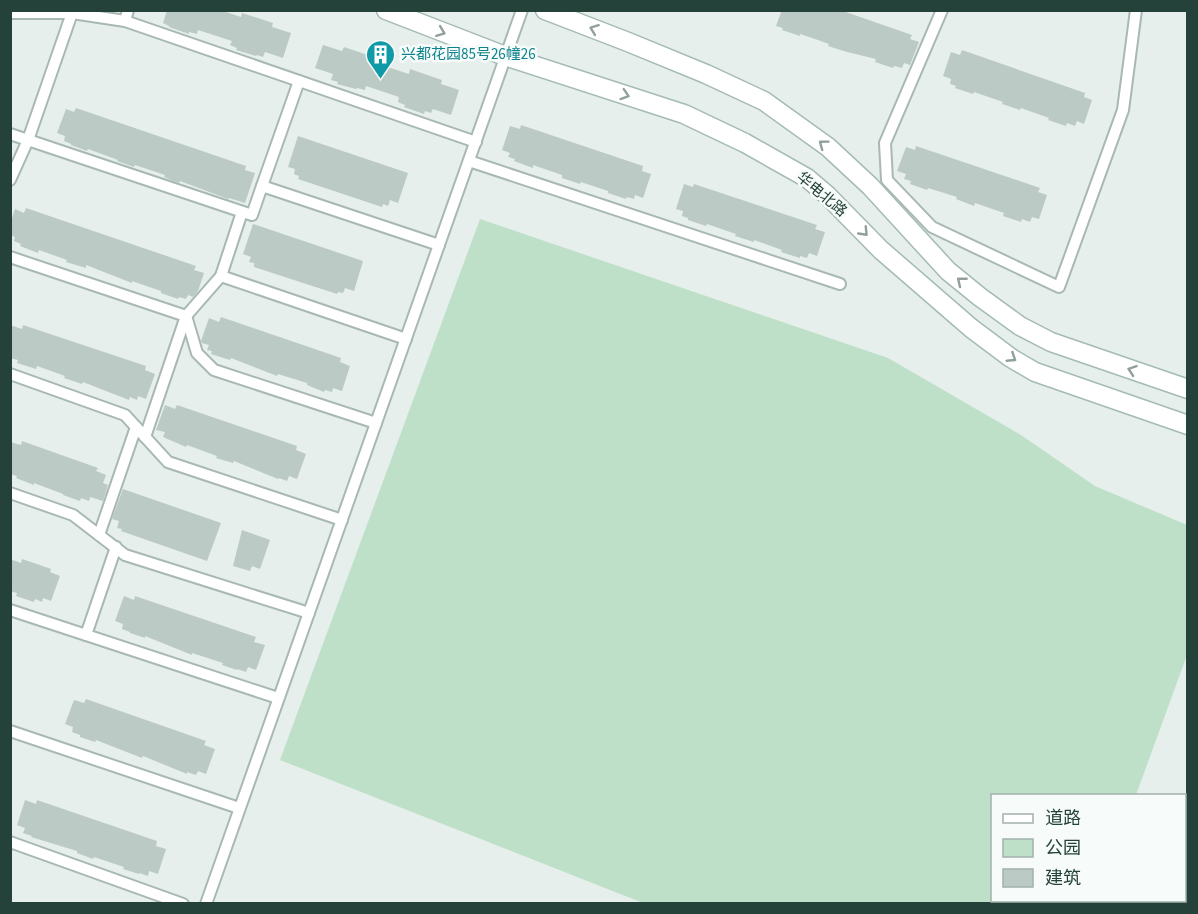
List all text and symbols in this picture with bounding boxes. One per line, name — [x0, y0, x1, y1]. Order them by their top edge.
one-way arrow — [589, 23, 599, 36]
one-way arrow — [435, 24, 446, 37]
building icon: 兴都花园85号26幢26 — [364, 38, 396, 80]
place label: 兴都花园85号26幢26 — [401, 44, 536, 65]
one-way arrow — [619, 88, 630, 100]
one-way arrow — [819, 140, 830, 151]
street label: 华电北路 — [792, 167, 851, 222]
one-way arrow — [856, 225, 867, 236]
one-way arrow — [957, 278, 968, 289]
one-way arrow — [1006, 351, 1017, 362]
one-way arrow — [1127, 365, 1138, 377]
legend — [991, 794, 1186, 902]
text: 道路 — [1045, 806, 1081, 831]
text: 公园 — [1045, 836, 1081, 861]
text: 建筑 — [1045, 866, 1081, 891]

